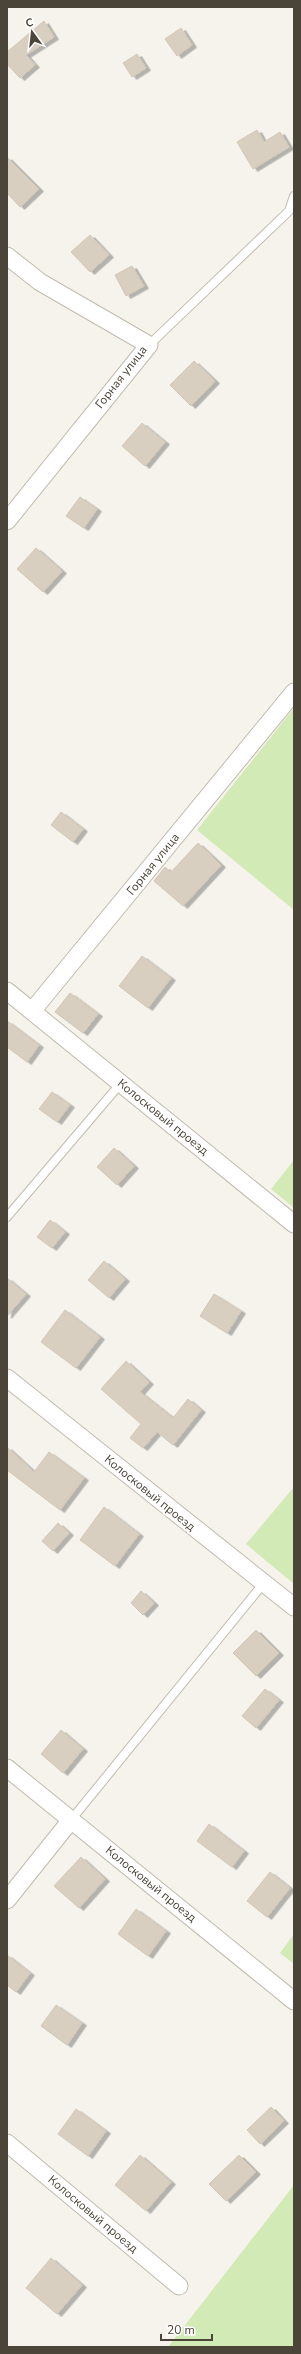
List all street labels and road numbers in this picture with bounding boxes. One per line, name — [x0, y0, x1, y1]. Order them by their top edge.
street label: Горная улица — [91, 342, 151, 412]
street label: Горная улица — [123, 830, 183, 898]
street label: Колосковый проезд — [114, 1075, 212, 1159]
street label: Колосковый проезд — [101, 1451, 199, 1535]
street label: Колосковый проезд — [102, 1842, 200, 1926]
street label: Колосковый проезд — [45, 2172, 141, 2256]

